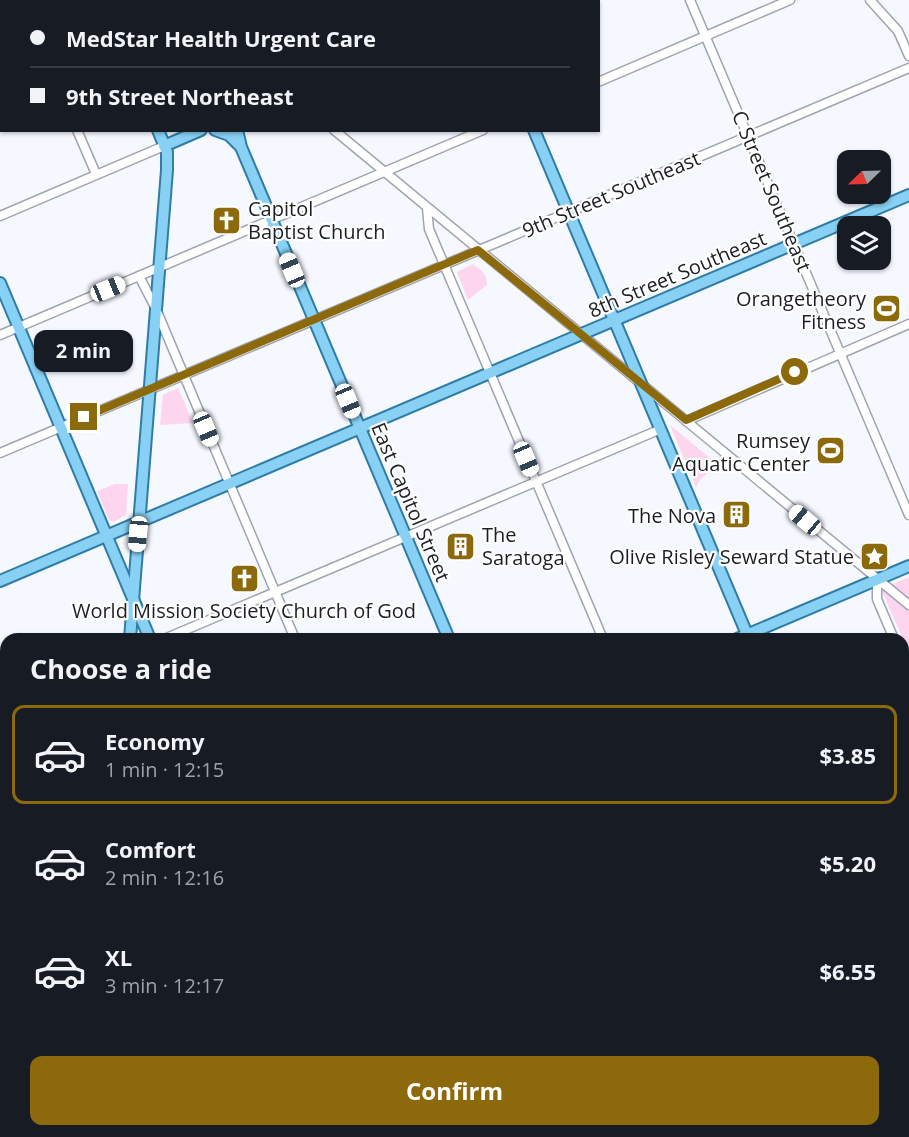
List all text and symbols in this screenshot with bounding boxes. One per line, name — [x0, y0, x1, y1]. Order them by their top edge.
text: MedStar Health Urgent Care — [66, 23, 376, 53]
text: 9th Street Northeast — [66, 81, 294, 111]
street label: C Street Southeast — [726, 106, 818, 276]
street label: 9th Street Southeast — [518, 144, 704, 244]
north arrow — [837, 150, 891, 204]
map controls — [837, 150, 891, 270]
place label: Capitol Baptist Church — [248, 195, 385, 245]
church icon: Capitol Baptist Church — [211, 204, 243, 236]
button: layers — [837, 216, 891, 270]
street label: 8th Street Southeast — [584, 224, 770, 324]
car — [277, 250, 307, 290]
car — [88, 274, 128, 304]
place label: Orangetheory Fitness — [736, 285, 867, 335]
sports icon: Orangetheory Fitness — [871, 293, 903, 325]
callout: 2 min — [34, 330, 134, 372]
text: 2 min — [56, 337, 111, 364]
route start — [781, 358, 808, 385]
car — [333, 381, 363, 421]
route end — [70, 403, 97, 430]
car — [191, 409, 221, 449]
street label: East Capitol Street — [365, 418, 457, 586]
place label: Rumsey Aquatic Center — [672, 427, 811, 477]
sports icon: Rumsey Aquatic Center — [815, 435, 847, 467]
car — [511, 439, 541, 479]
building icon: The Nova — [721, 499, 753, 531]
place label: The Nova — [628, 502, 716, 529]
car — [785, 502, 825, 538]
car — [127, 515, 149, 553]
place label: The Saratoga — [482, 521, 565, 571]
building icon: The Saratoga — [445, 530, 477, 562]
place icon: Olive Risley Seward Statue — [859, 540, 891, 572]
place label: Olive Risley Seward Statue — [609, 543, 854, 570]
church icon: World Mission Society Church of God — [228, 563, 260, 595]
place label: World Mission Society Church of God — [72, 597, 416, 624]
text: Choose a ride — [30, 650, 212, 687]
text: Economy — [105, 726, 204, 756]
icon: car — [33, 728, 87, 782]
text: $3.85 — [819, 740, 876, 770]
text: 1 min · 12:15 — [105, 756, 224, 783]
text: Comfort — [105, 834, 196, 864]
icon: car — [33, 836, 87, 890]
text: $5.20 — [819, 848, 876, 878]
text: 2 min · 12:16 — [105, 864, 224, 891]
text: XL — [105, 942, 132, 972]
icon: car — [33, 944, 87, 998]
text: $6.55 — [819, 956, 876, 986]
text: 3 min · 12:17 — [105, 972, 224, 999]
button: Confirm — [30, 1056, 879, 1125]

